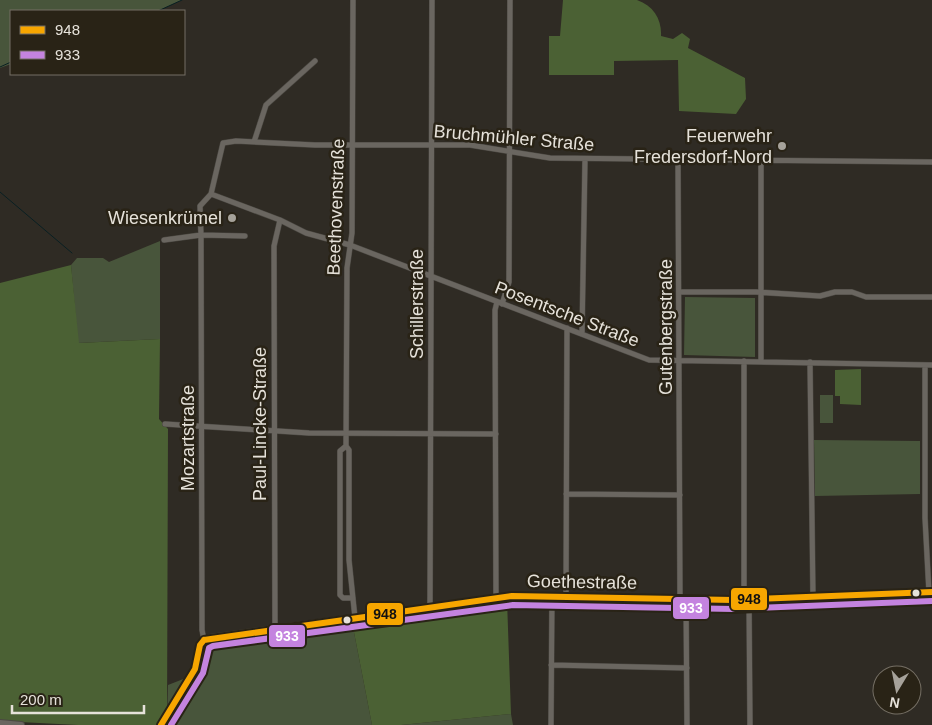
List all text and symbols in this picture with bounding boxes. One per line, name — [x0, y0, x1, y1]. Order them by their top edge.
legend — [10, 10, 185, 75]
text: 948 — [55, 21, 80, 38]
text: 933 — [55, 46, 80, 63]
street label: Bruchmühler Straße — [433, 121, 595, 155]
place label: Feuerwehr Fredersdorf-Nord — [634, 126, 772, 167]
street label: Beethovenstraße — [324, 138, 348, 276]
marker: Feuerwehr Fredersdorf-Nord — [776, 140, 788, 152]
place label: Wiesenkrümel — [108, 208, 222, 228]
marker: Wiesenkrümel — [226, 212, 238, 224]
street label: Schillerstraße — [407, 249, 427, 359]
street label: Gutenbergstraße — [656, 259, 676, 395]
street label: Posentsche Straße — [492, 277, 642, 351]
street label: Paul-Lincke-Straße — [250, 347, 270, 501]
street label: Mozartstraße — [178, 385, 198, 491]
street label: Goethestraße — [527, 571, 637, 593]
line badge: 948 — [730, 587, 768, 611]
unlabelled marker — [911, 588, 921, 598]
text: 948 — [737, 591, 761, 607]
line badge: 933 — [672, 596, 710, 620]
text: 933 — [679, 600, 703, 616]
line badge: 948 — [366, 602, 404, 626]
text: 948 — [373, 606, 397, 622]
unlabelled marker — [342, 615, 352, 625]
line badge: 933 — [268, 624, 306, 648]
text: 933 — [275, 628, 299, 644]
north arrow — [872, 665, 922, 715]
scale bar — [12, 682, 145, 714]
text: 200 m — [20, 691, 62, 708]
text: N — [888, 694, 901, 712]

